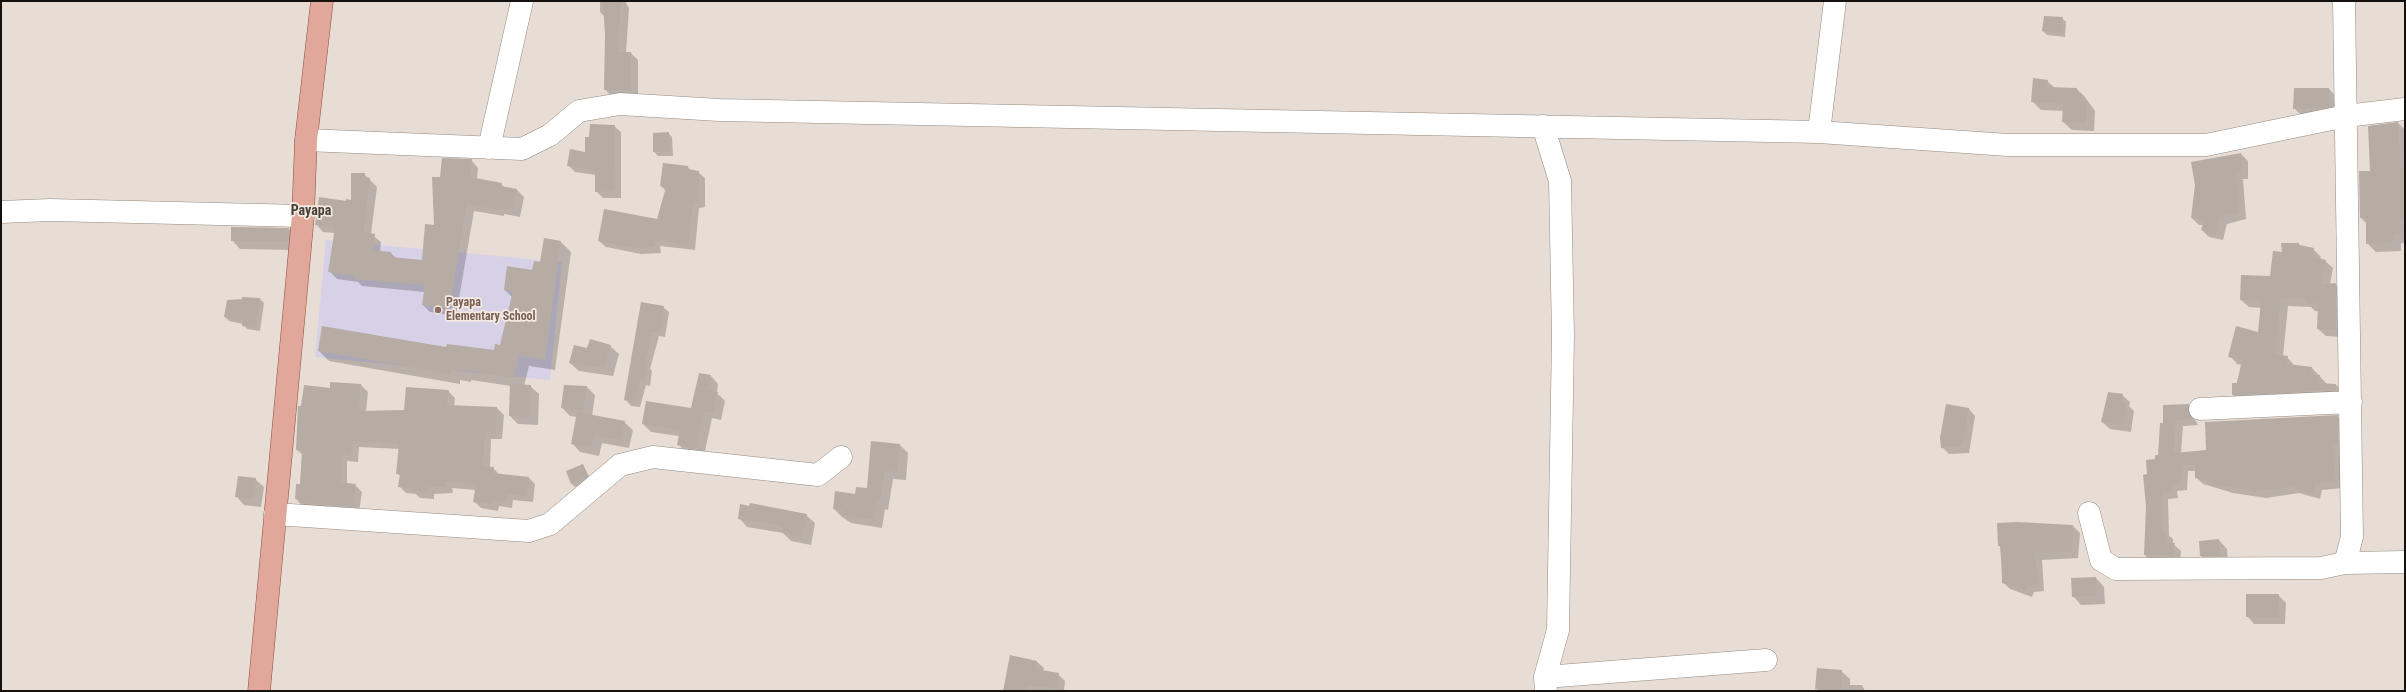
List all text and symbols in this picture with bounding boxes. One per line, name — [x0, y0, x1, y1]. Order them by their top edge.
district label: Payapa — [291, 203, 331, 219]
place label: Payapa Elementary School — [446, 296, 536, 324]
marker: Payapa Elementary School — [433, 305, 443, 315]

